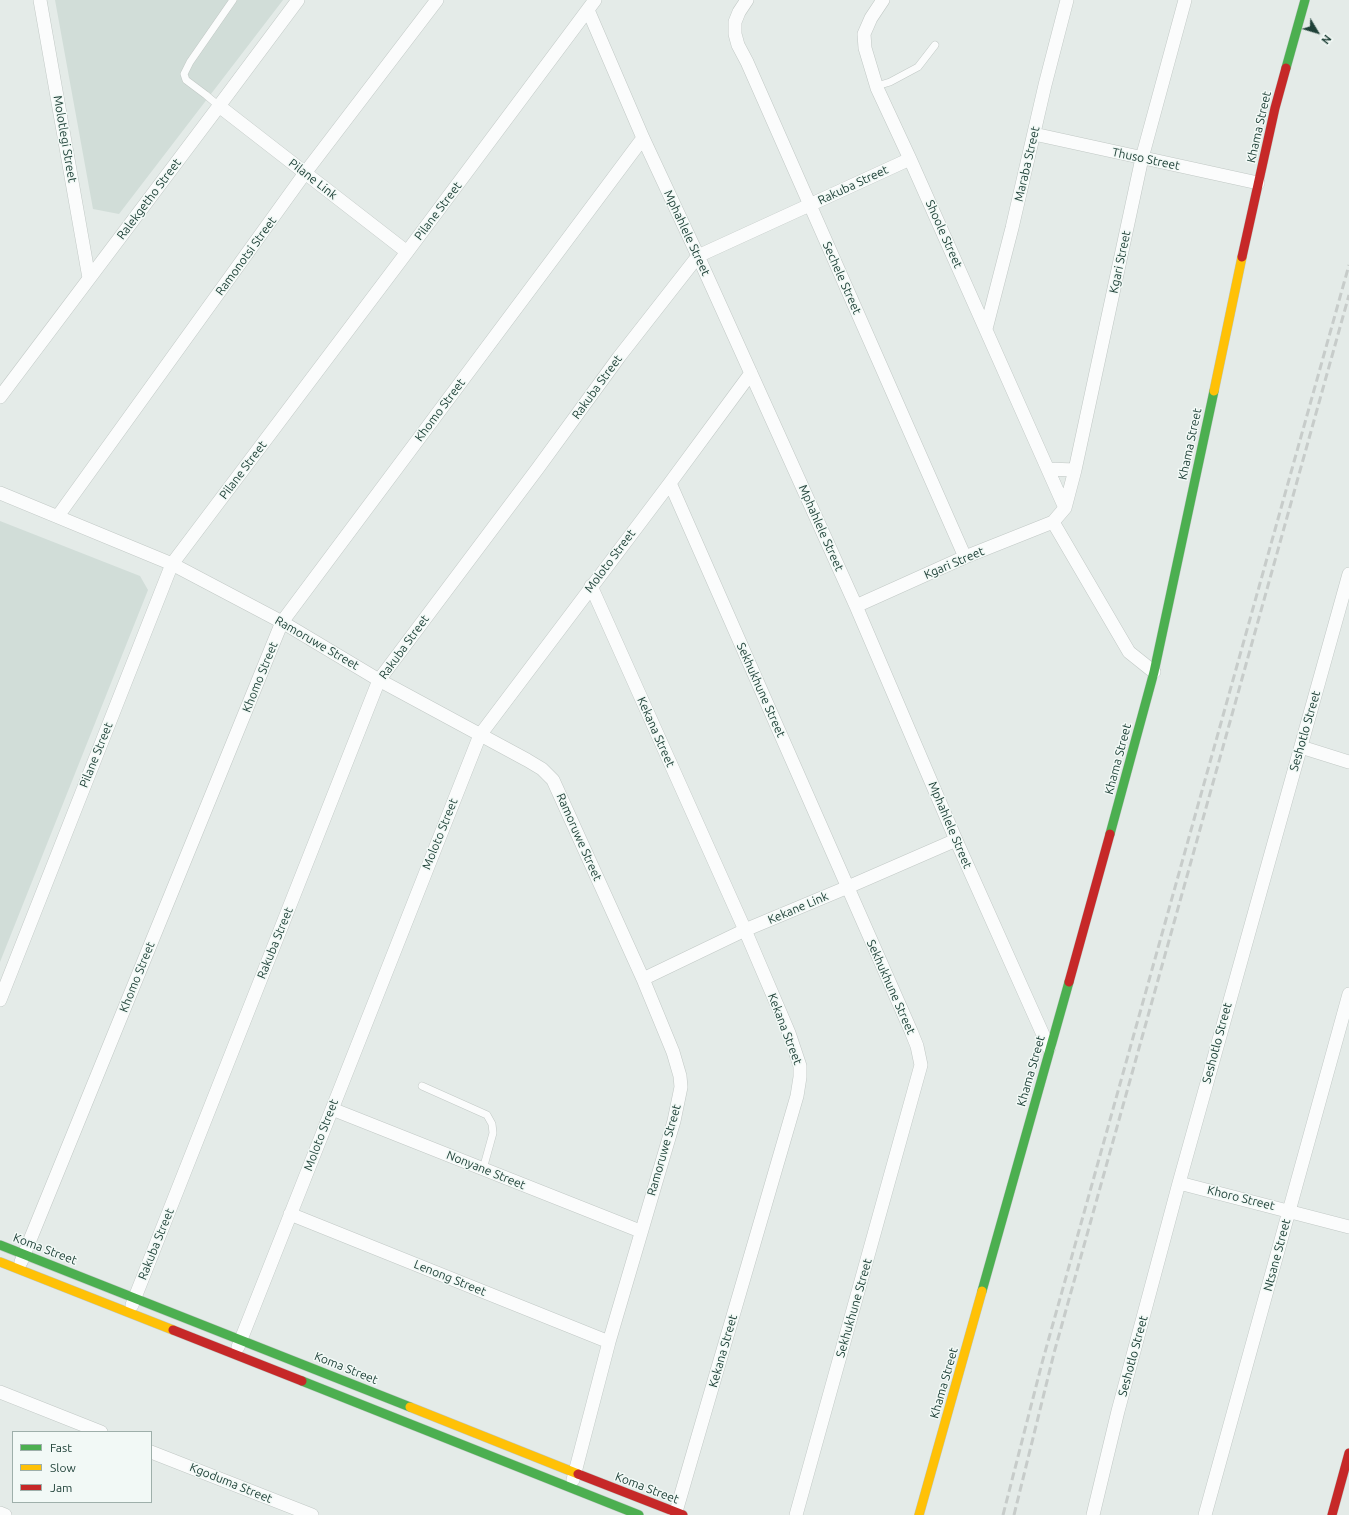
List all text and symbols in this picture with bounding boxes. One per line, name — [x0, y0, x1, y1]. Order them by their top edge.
north arrow — [1297, 12, 1337, 52]
text: N — [1319, 32, 1334, 46]
street label: Khama Street — [1244, 90, 1274, 164]
street label: Molotlegi Street — [50, 94, 80, 184]
street label: Maraba Street — [1011, 125, 1043, 203]
street label: Thuso Street — [1111, 145, 1181, 173]
street label: Ralekgetho Street — [114, 156, 184, 242]
street label: Pilane Link — [286, 156, 340, 202]
street label: Rakuba Street — [816, 162, 890, 208]
street label: Pilane Street — [411, 179, 465, 243]
street label: Mphahlele Street — [661, 188, 713, 278]
street label: Shoole Street — [923, 198, 965, 270]
street label: Ramonotsi Street — [213, 214, 279, 298]
street label: Kgari Street — [1106, 229, 1134, 295]
street label: Sechele Street — [820, 239, 864, 317]
street label: Rakuba Street — [569, 352, 625, 422]
street label: Khomo Street — [412, 376, 468, 444]
street label: Khama Street — [1175, 407, 1205, 481]
street label: Pilane Street — [216, 438, 270, 502]
street label: Mphahlele Street — [795, 483, 847, 573]
street label: Moloto Street — [582, 526, 638, 596]
street label: Kgari Street — [922, 544, 986, 582]
street label: Rakuba Street — [376, 612, 432, 682]
street label: Ramoruwe Street — [272, 613, 362, 673]
street label: Khomo Street — [239, 640, 281, 714]
street label: Sekhukhune Street — [734, 640, 788, 740]
street label: Seshotlo Street — [1287, 689, 1323, 773]
street label: Kekana Street — [634, 695, 678, 769]
street label: Pilane Street — [76, 720, 116, 790]
street label: Khama Street — [1102, 722, 1134, 796]
street label: Mphahlele Street — [925, 779, 975, 871]
street label: Ramoruwe Street — [553, 791, 605, 883]
street label: Moloto Street — [419, 796, 461, 872]
street label: Kekane Link — [766, 889, 830, 927]
street label: Rakuba Street — [254, 905, 296, 981]
street label: Sekhukhune Street — [864, 937, 918, 1037]
street label: Khomo Street — [116, 940, 158, 1014]
street label: Kekana Street — [765, 991, 805, 1067]
street label: Seshotlo Street — [1199, 1001, 1235, 1085]
street label: Khama Street — [1014, 1034, 1048, 1108]
street label: Moloto Street — [301, 1097, 341, 1173]
street label: Ramoruwe Street — [644, 1103, 684, 1197]
street label: Nonyane Street — [444, 1148, 528, 1192]
street label: Khoro Street — [1206, 1183, 1276, 1213]
street label: Rakuba Street — [135, 1206, 177, 1282]
street label: Ntsane Street — [1260, 1217, 1294, 1293]
street label: Koma Street — [11, 1230, 79, 1268]
street label: Lenong Street — [412, 1257, 488, 1299]
street label: Sekhukhune Street — [833, 1257, 875, 1359]
street label: Kekana Street — [706, 1313, 740, 1389]
street label: Seshotlo Street — [1115, 1314, 1151, 1398]
street label: Khama Street — [927, 1346, 961, 1420]
street label: Koma Street — [312, 1349, 380, 1387]
legend — [12, 1431, 152, 1503]
text: Fast — [50, 1441, 72, 1454]
street label: Kgoduma Street — [188, 1460, 274, 1506]
text: Slow — [50, 1461, 76, 1474]
street label: Koma Street — [613, 1469, 681, 1507]
text: Jam — [50, 1481, 72, 1494]

